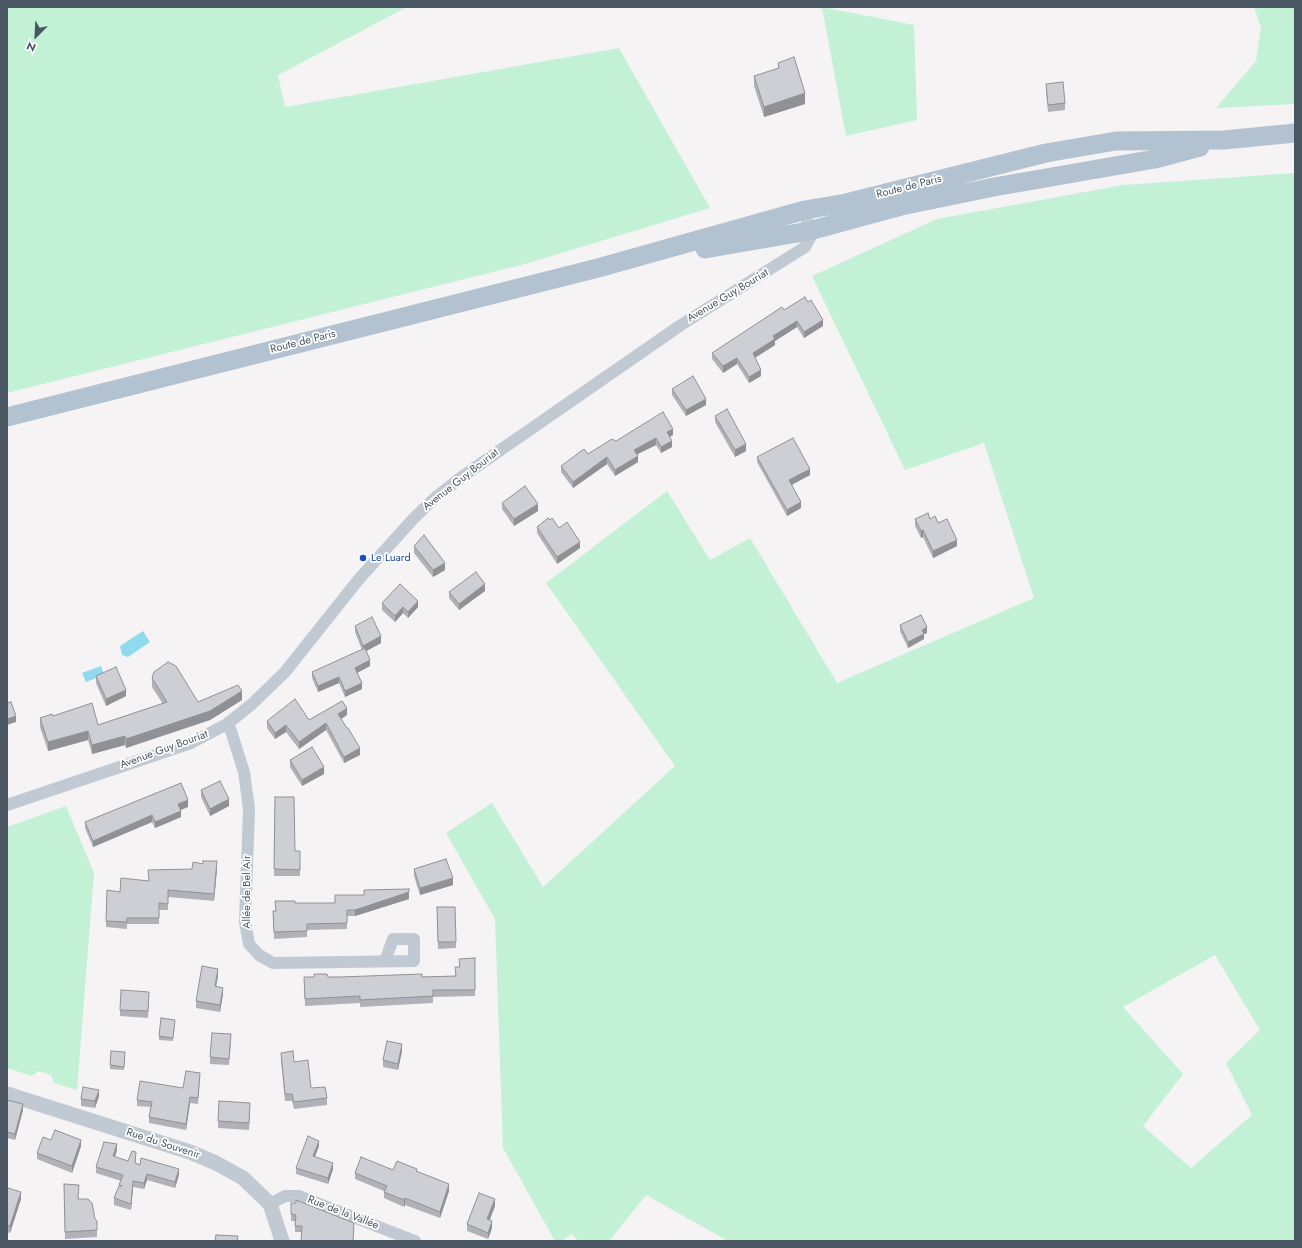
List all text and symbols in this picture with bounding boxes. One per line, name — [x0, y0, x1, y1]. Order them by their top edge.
north arrow — [16, 16, 56, 56]
text: N — [24, 38, 38, 56]
street label: Route de Paris — [875, 173, 943, 201]
street label: Avenue Guy Bouriat — [685, 267, 771, 325]
street label: Route de Paris — [269, 328, 337, 356]
street label: Avenue Guy Bouriat — [420, 446, 502, 514]
place label: Le Luard — [371, 551, 411, 565]
marker: Le Luard — [358, 553, 368, 563]
street label: Avenue Guy Bouriat — [118, 728, 210, 772]
street label: Allée de Bel Air — [240, 855, 254, 929]
street label: Rue du Souvenir — [124, 1126, 202, 1162]
street label: Rue de la Vallée — [306, 1193, 380, 1233]

